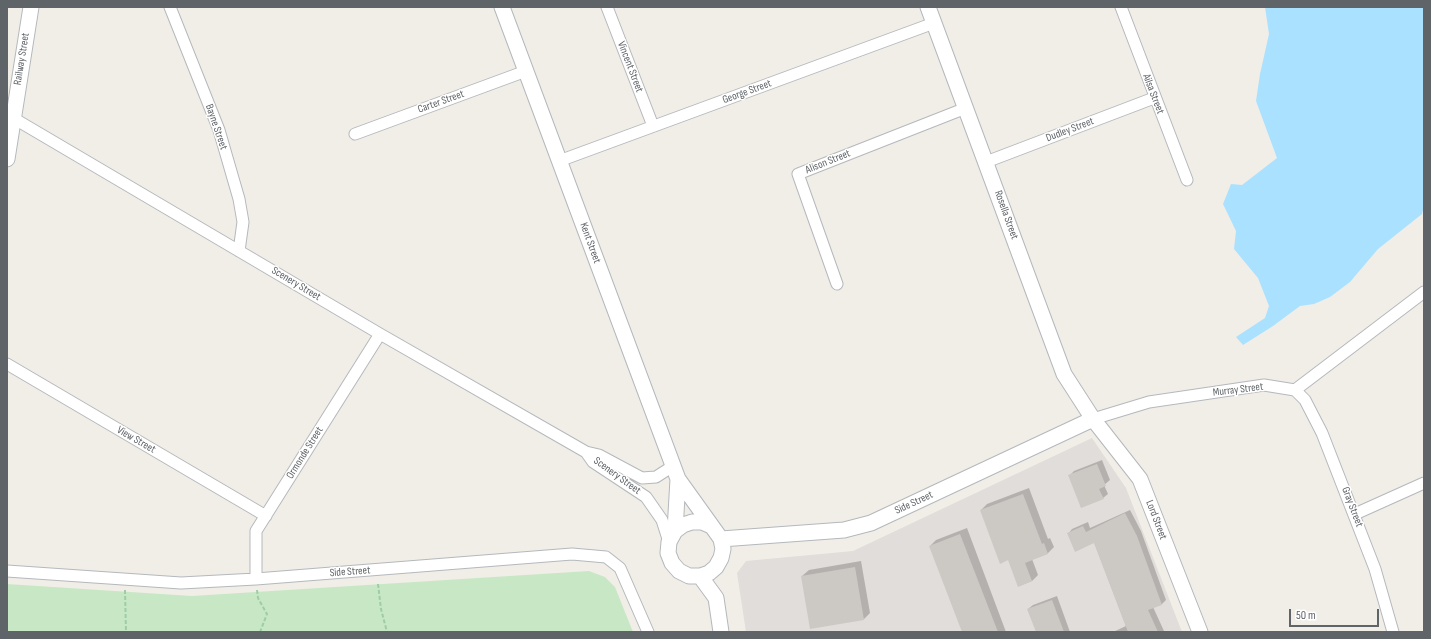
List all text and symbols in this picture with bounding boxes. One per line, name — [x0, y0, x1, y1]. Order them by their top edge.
street label: Railway Street — [11, 32, 33, 86]
street label: Vincent Street — [614, 40, 646, 94]
street label: Ailsa Street — [1139, 72, 1167, 116]
street label: George Street — [721, 77, 773, 107]
street label: Carter Street — [416, 88, 466, 116]
street label: Bayne Street — [202, 102, 230, 152]
street label: Dudley Street — [1044, 115, 1096, 145]
street label: Alison Street — [804, 147, 852, 177]
street label: Rosella Street — [991, 189, 1021, 241]
street label: Kent Street — [577, 221, 603, 265]
street label: Scenery Street — [269, 264, 323, 304]
street label: Murray Street — [1212, 380, 1264, 400]
street label: View Street — [114, 424, 158, 456]
street label: Ormonde Street — [284, 425, 326, 481]
street label: Scenery Street — [591, 454, 643, 498]
street label: Gray Street — [1338, 485, 1366, 529]
street label: Side Street — [893, 488, 935, 518]
street label: Lord Street — [1142, 498, 1170, 542]
street label: Side Street — [329, 564, 371, 580]
scale bar — [1291, 601, 1381, 627]
text: 50 m — [1296, 608, 1316, 623]

